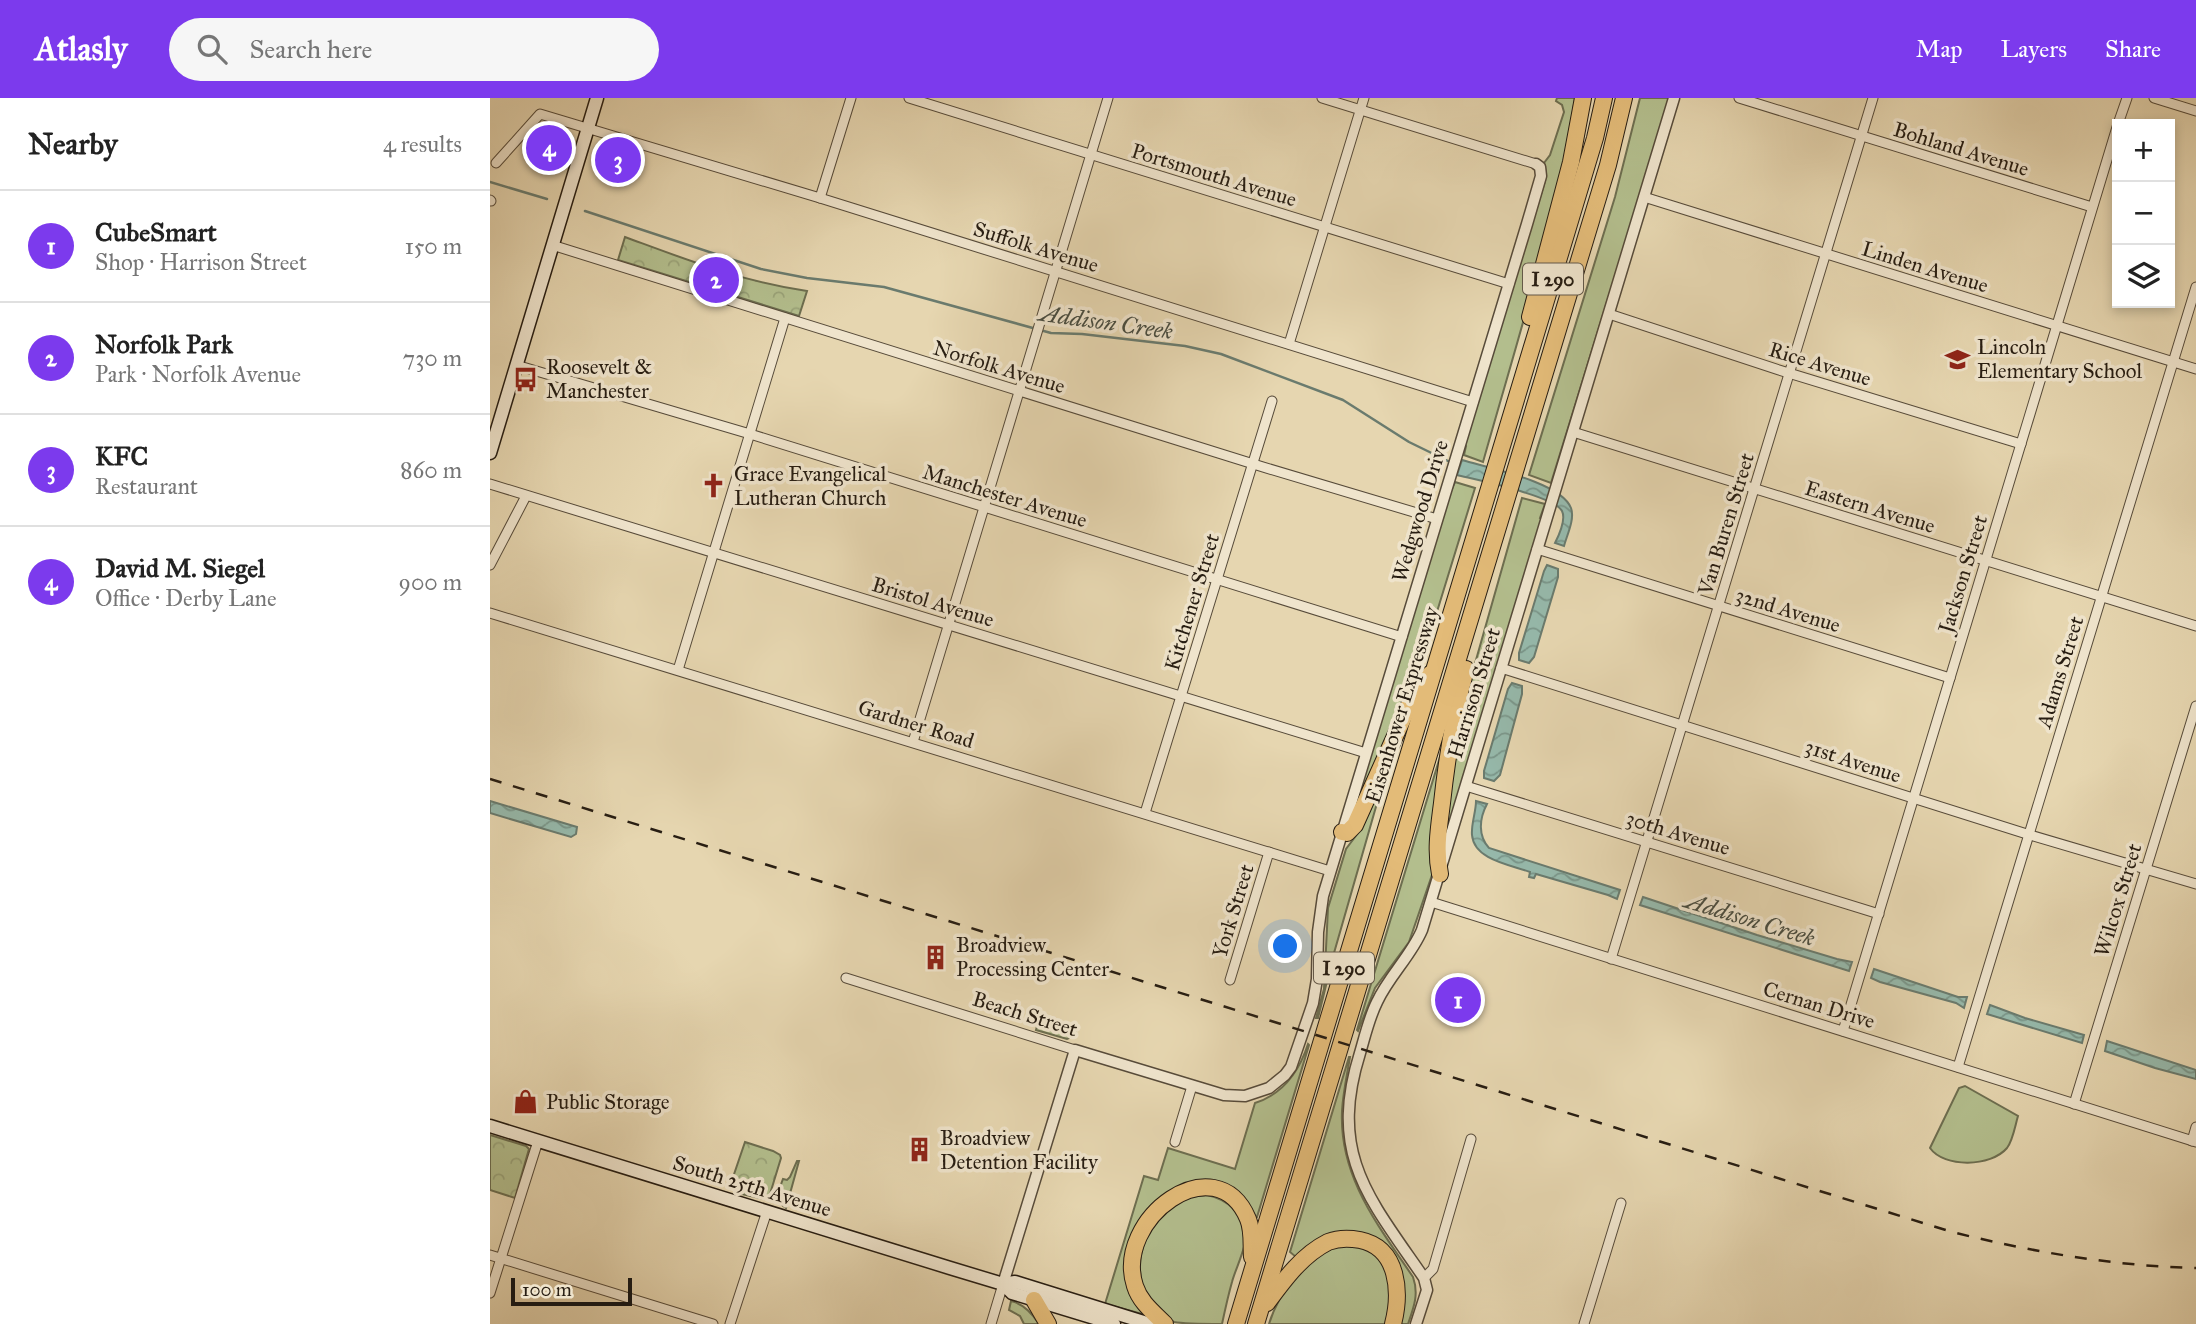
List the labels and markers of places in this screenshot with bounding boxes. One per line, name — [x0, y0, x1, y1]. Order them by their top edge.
pin: 4 — [526, 122, 572, 174]
pin: 3 — [595, 134, 641, 186]
pin: 2 — [693, 254, 739, 306]
place label: Lincoln Elementary School — [1977, 334, 2142, 384]
school or university icon: Lincoln Elementary School — [1943, 345, 1971, 373]
place label: Roosevelt & Manchester — [546, 354, 653, 404]
bus stop icon: Roosevelt & Manchester — [512, 365, 540, 393]
place label: Grace Evangelical Lutheran Church — [734, 461, 887, 511]
church icon: Grace Evangelical Lutheran Church — [700, 472, 728, 500]
place label: Broadview Processing Center — [956, 932, 1109, 982]
building icon: Broadview Processing Center — [922, 943, 950, 971]
pin: 1 — [1435, 974, 1481, 1026]
shop icon: Public Storage — [512, 1088, 540, 1116]
place label: Public Storage — [546, 1089, 670, 1115]
place label: Broadview Detention Facility — [940, 1125, 1099, 1175]
building icon: Broadview Detention Facility — [906, 1136, 934, 1164]

